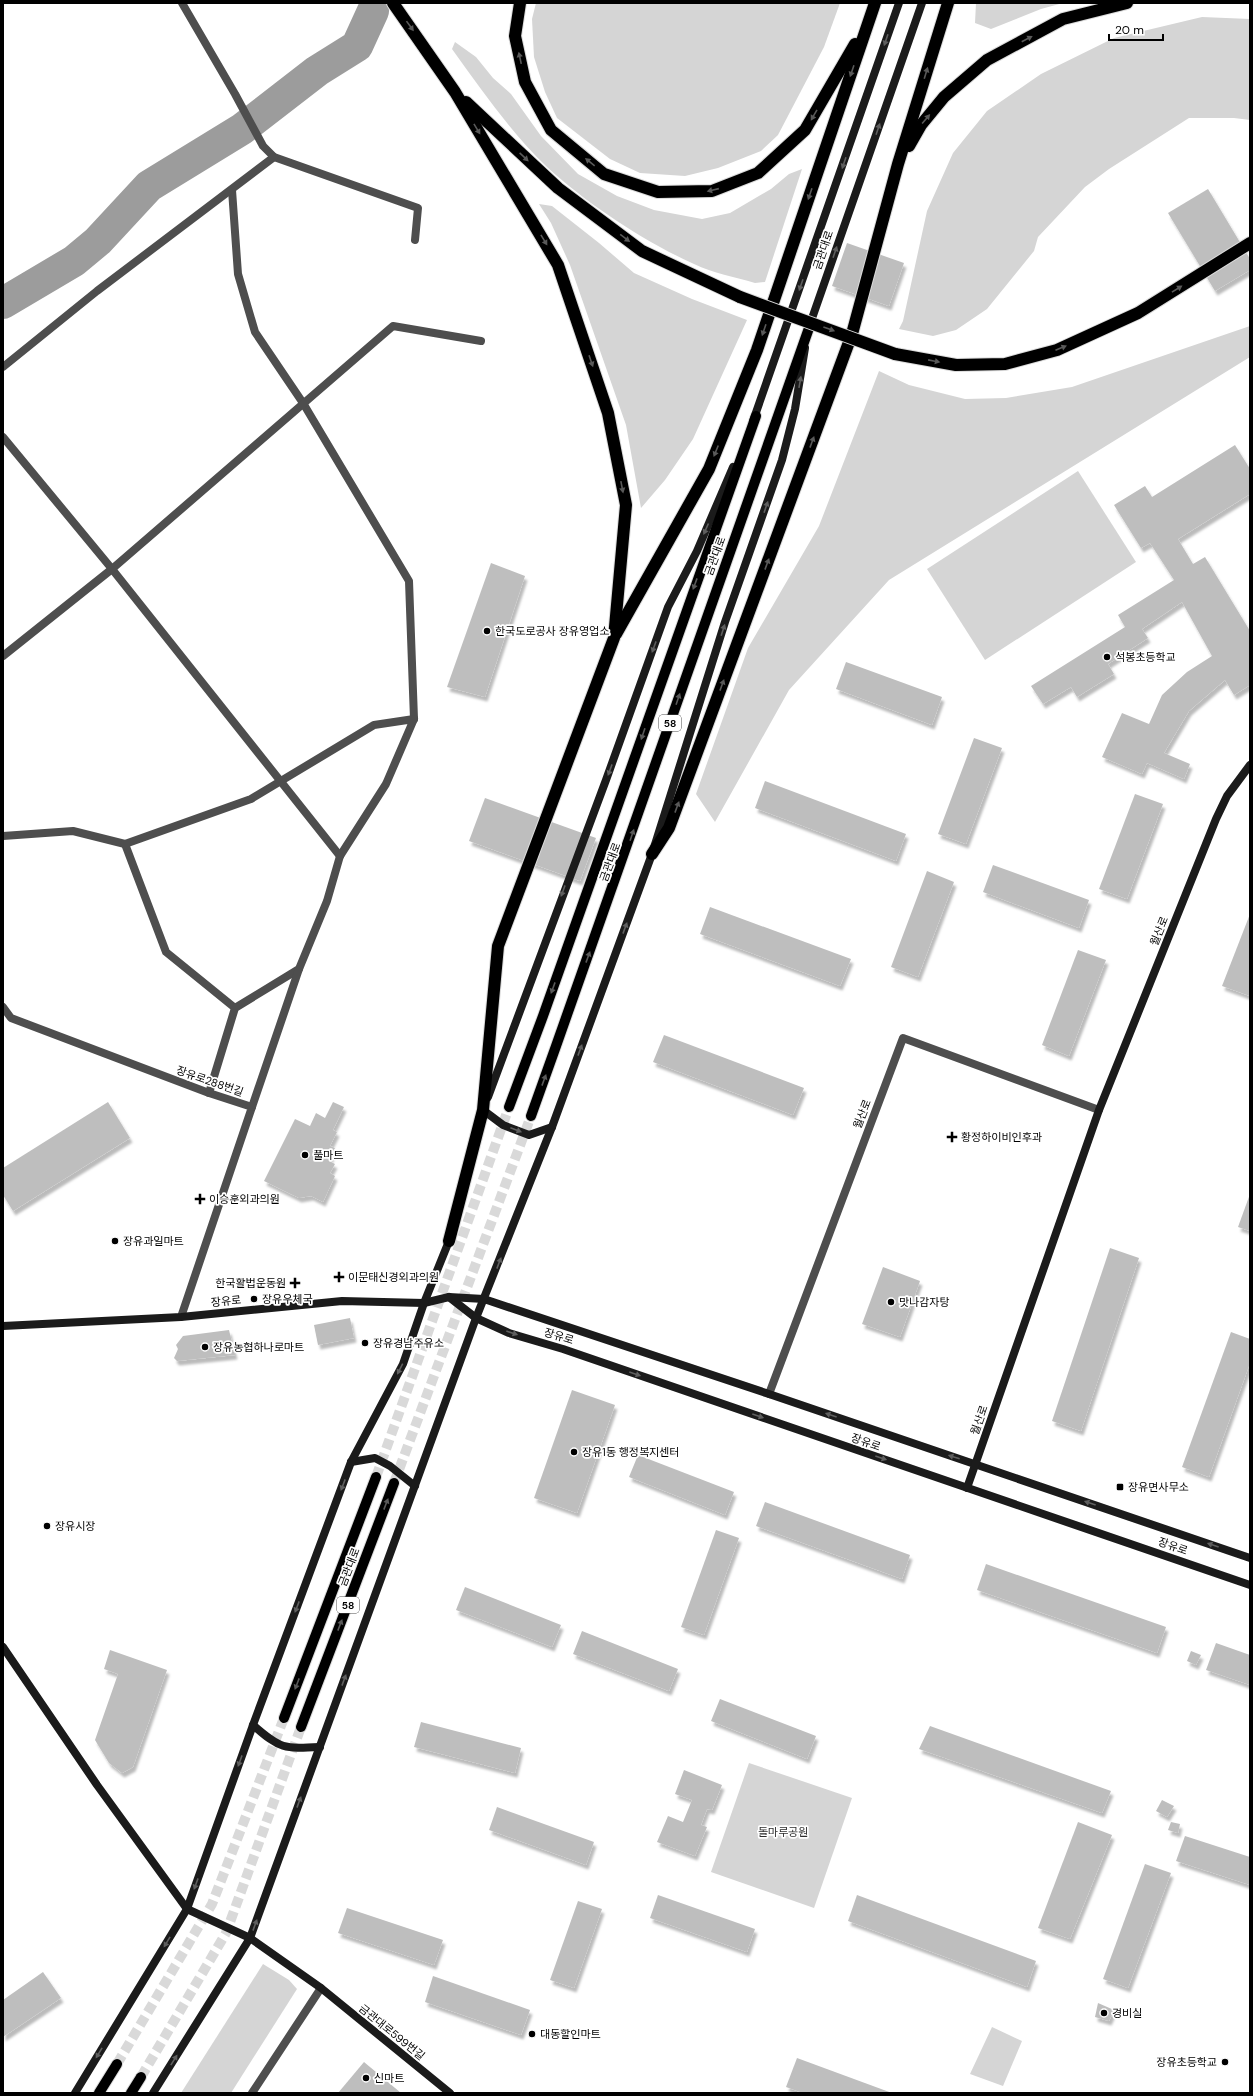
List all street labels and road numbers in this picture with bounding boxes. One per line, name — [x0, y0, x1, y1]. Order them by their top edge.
street label: 금관대로 — [810, 229, 836, 271]
street label: 금관대로 — [701, 535, 729, 577]
road number: 58 — [659, 715, 681, 731]
street label: 금관대로 — [596, 841, 624, 883]
street label: 월산로 — [1147, 914, 1171, 948]
street label: 장유로288번길 — [175, 1063, 245, 1099]
street label: 월산로 — [850, 1097, 874, 1131]
street label: 장유로 — [210, 1292, 242, 1310]
street label: 장유로 — [542, 1325, 576, 1347]
street label: 월산로 — [967, 1403, 991, 1437]
street label: 장유로 — [849, 1430, 883, 1454]
street label: 장유로 — [1156, 1534, 1190, 1558]
street label: 금관대로 — [335, 1546, 363, 1588]
road number: 58 — [337, 1597, 359, 1613]
street label: 금관대로599번길 — [356, 2001, 428, 2063]

